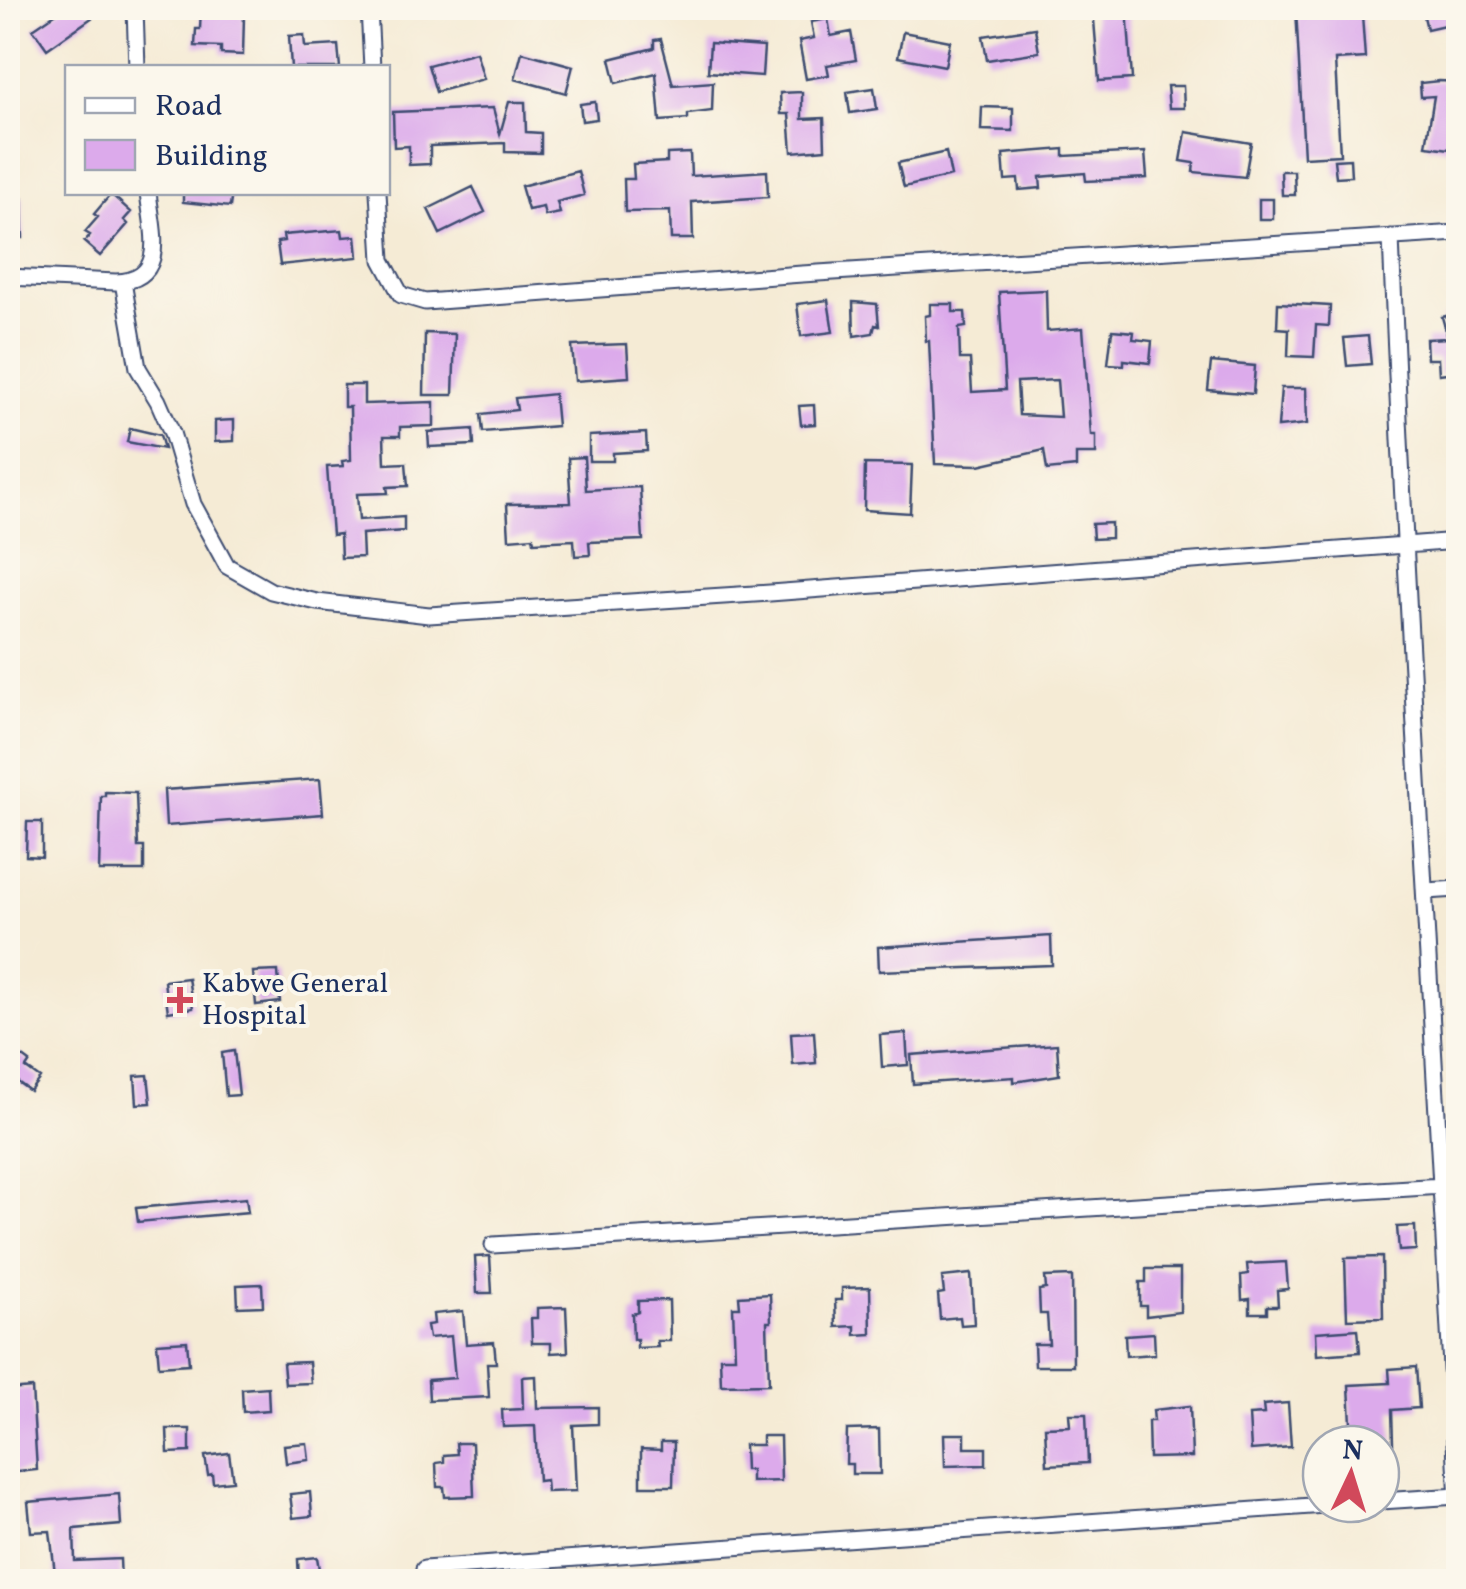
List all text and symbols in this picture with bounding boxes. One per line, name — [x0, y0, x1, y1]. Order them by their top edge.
legend — [65, 65, 390, 195]
text: Road — [155, 86, 223, 128]
text: Building — [155, 136, 268, 178]
place label: Kabwe General Hospital — [202, 965, 388, 1036]
marker: Kabwe General Hospital — [167, 987, 193, 1013]
north arrow — [1301, 1424, 1401, 1524]
text: N — [1341, 1431, 1364, 1472]

